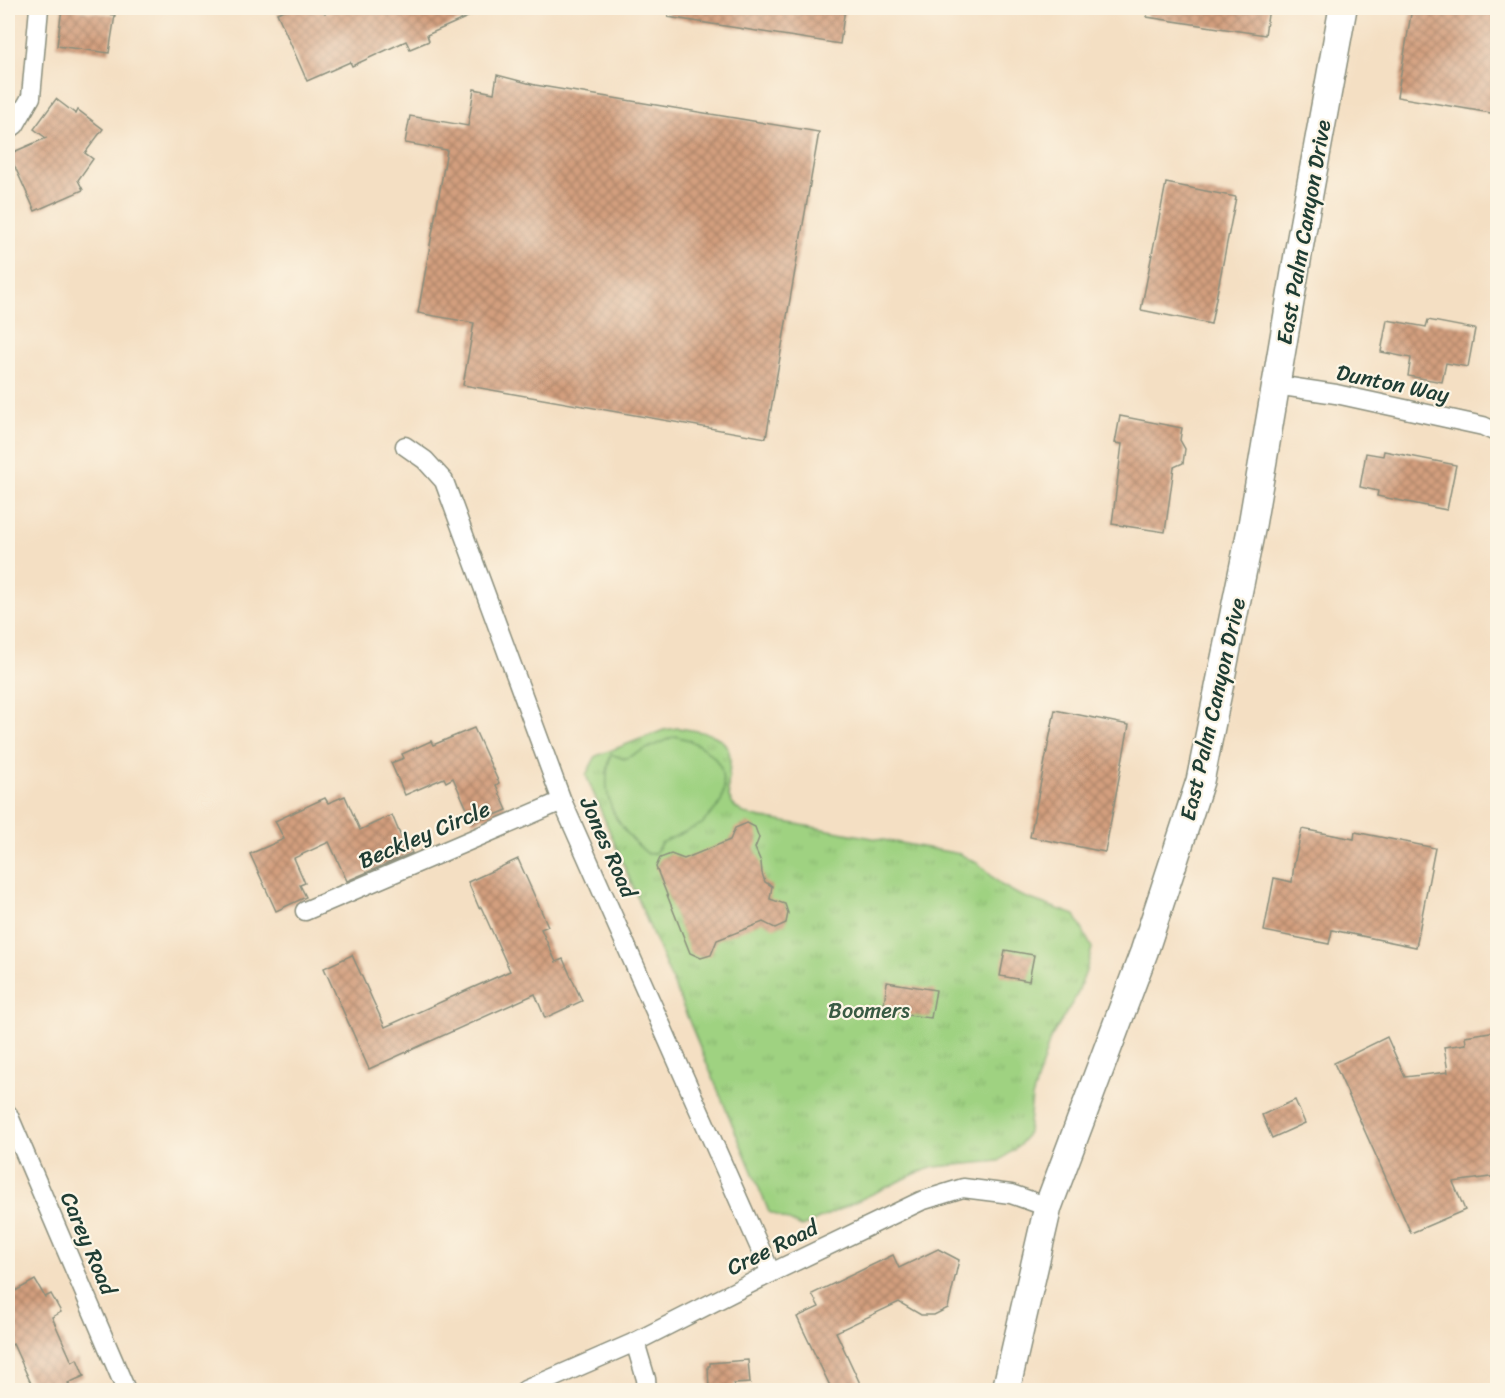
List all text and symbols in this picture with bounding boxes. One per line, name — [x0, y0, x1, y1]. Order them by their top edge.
street label: East Palm Canyon Drive — [1265, 116, 1343, 348]
street label: Dunton Way — [1333, 352, 1454, 415]
street label: East Palm Canyon Drive — [1168, 593, 1257, 824]
street label: Beckley Circle — [352, 789, 496, 880]
street label: Jones Road — [568, 789, 649, 905]
park label: Boomers — [828, 991, 910, 1030]
street label: Carey Road — [49, 1185, 128, 1302]
street label: Cree Road — [720, 1208, 826, 1286]

